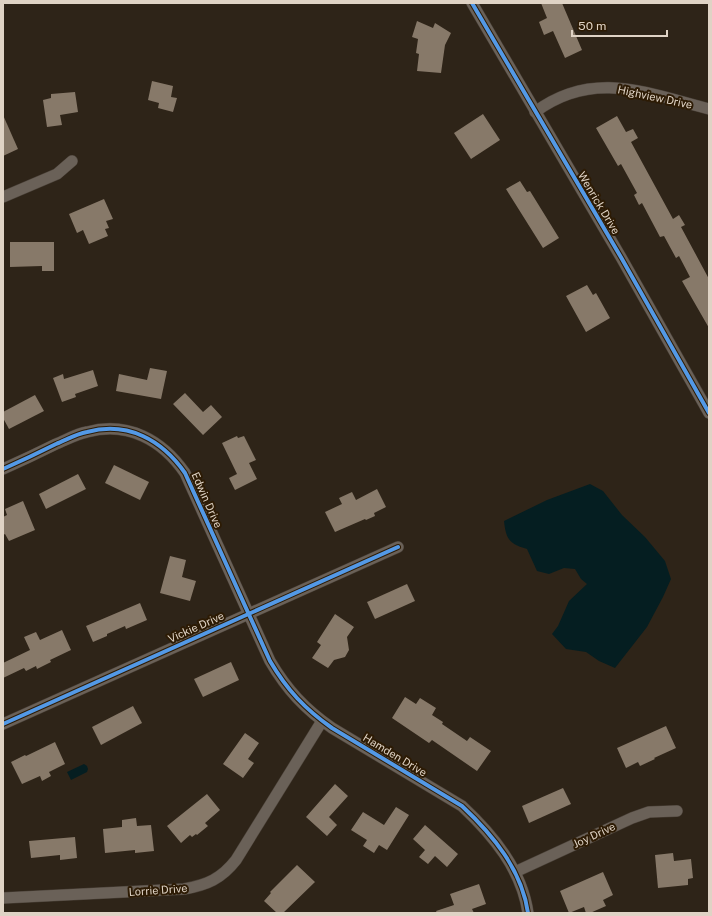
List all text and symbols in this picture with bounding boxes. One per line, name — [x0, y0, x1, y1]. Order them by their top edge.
scale bar — [572, 12, 667, 38]
text: 50 m — [578, 19, 606, 33]
street label: Highview Drive — [617, 83, 693, 111]
street label: Wenrick Drive — [576, 170, 622, 236]
street label: Edwin Drive — [189, 470, 225, 530]
street label: Vickie Drive — [166, 609, 226, 645]
street label: Hamden Drive — [361, 731, 429, 779]
street label: Joy Drive — [571, 820, 617, 850]
street label: Lorrie Drive — [128, 882, 188, 898]

